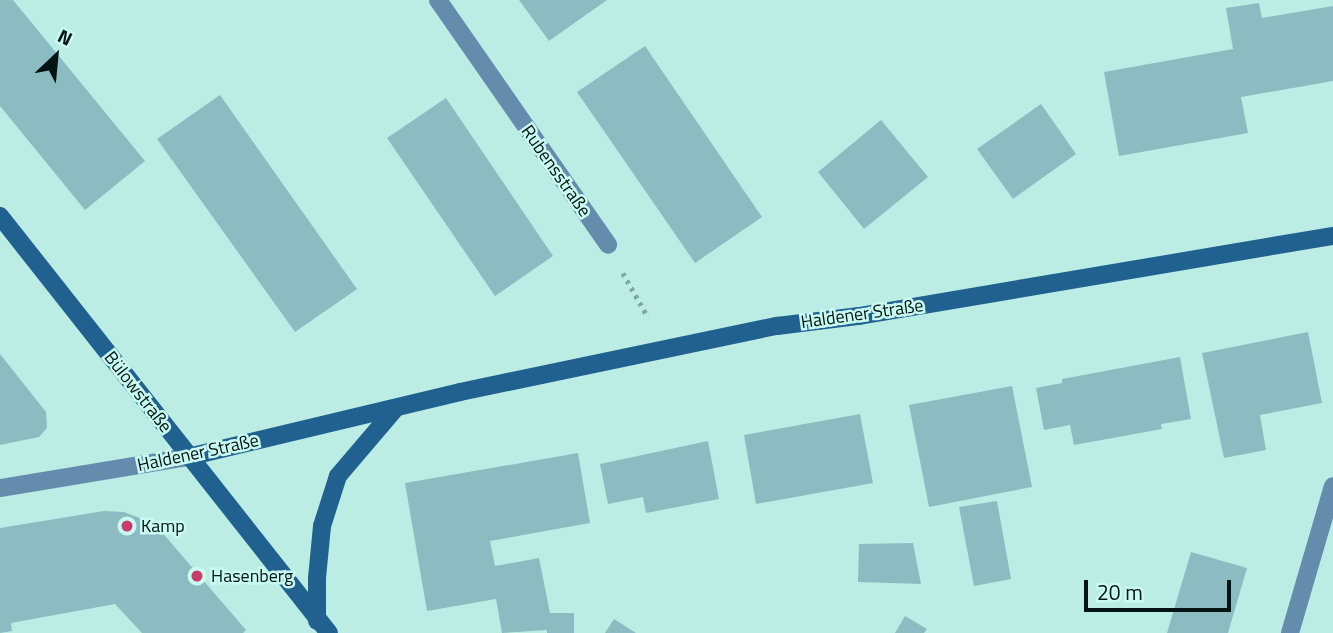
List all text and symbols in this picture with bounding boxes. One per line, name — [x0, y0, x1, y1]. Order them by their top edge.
north arrow — [21, 21, 91, 91]
text: N — [53, 21, 78, 53]
street label: Rubensstraße — [517, 121, 595, 221]
street label: Haldener Straße — [799, 295, 925, 333]
street label: Bülowstraße — [100, 347, 176, 437]
street label: Haldener Straße — [135, 430, 261, 476]
place label: Kamp — [141, 515, 185, 537]
marker: Kamp — [119, 518, 135, 534]
place label: Hasenberg — [211, 565, 293, 587]
scale bar — [1088, 566, 1235, 610]
marker: Hasenberg — [189, 568, 205, 584]
text: 20 m — [1097, 576, 1143, 608]

